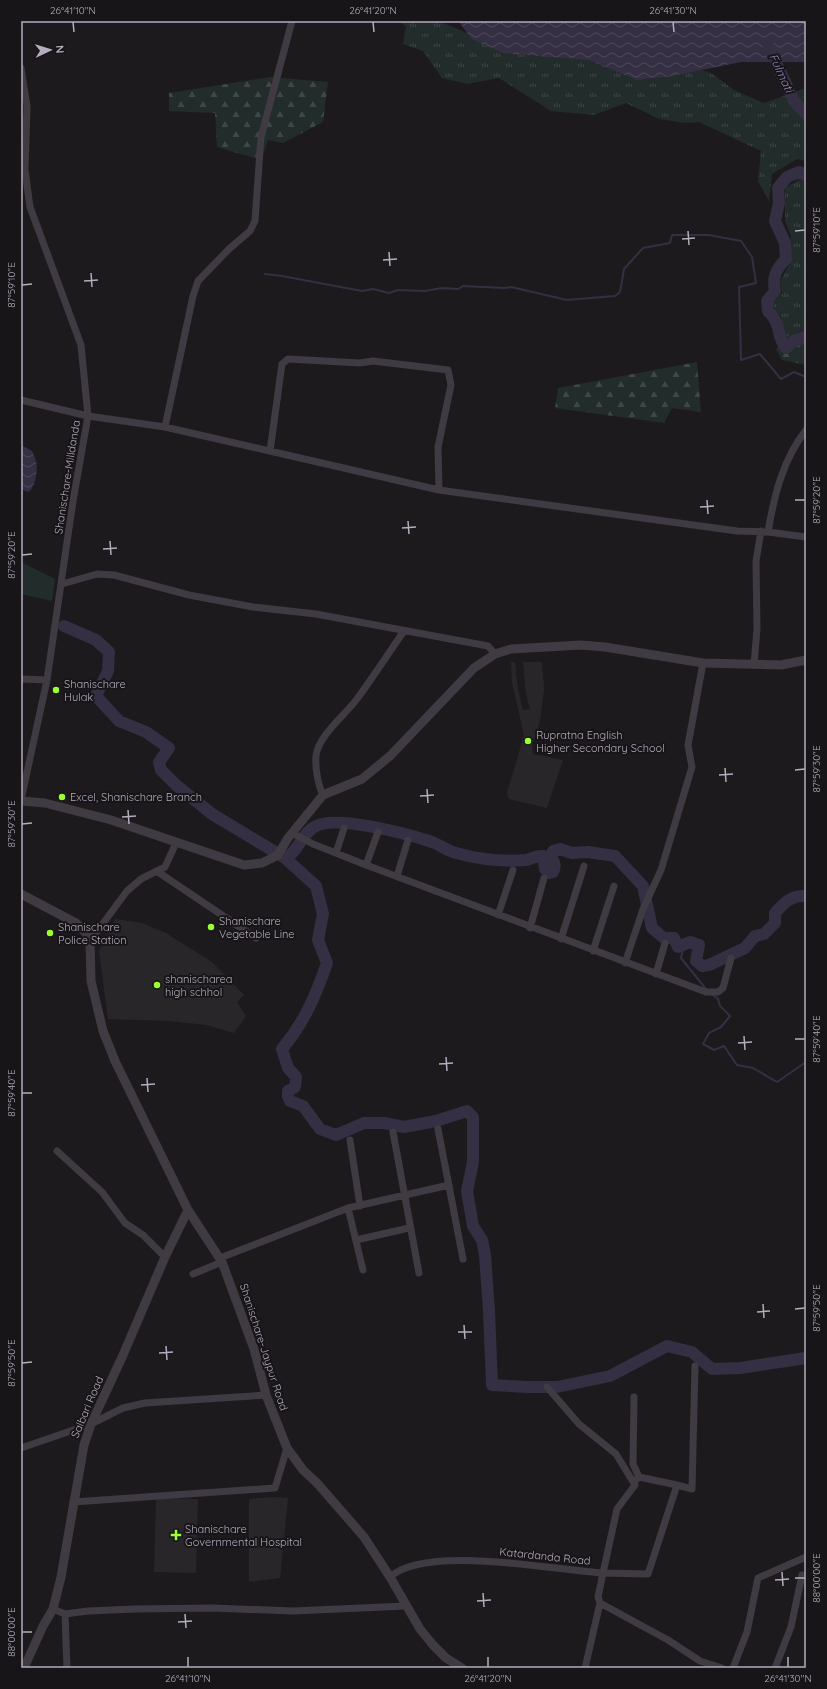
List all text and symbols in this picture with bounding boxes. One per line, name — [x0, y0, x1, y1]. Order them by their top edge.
text: 26°41'10"N — [50, 4, 96, 17]
text: 26°41'20"N — [349, 4, 397, 17]
text: 26°41'30"N — [649, 4, 697, 17]
north arrow — [30, 30, 70, 70]
text: N — [53, 45, 67, 54]
water label: Fulmati — [766, 51, 798, 96]
text: 87°59'10"E — [810, 207, 823, 253]
text: 87°59'10"E — [5, 262, 18, 308]
street label: Shanischare-Milldanda — [51, 419, 83, 535]
text: 87°59'20"E — [810, 476, 823, 524]
text: 87°59'20"E — [5, 531, 18, 579]
place label: Shanischare Hulak — [64, 677, 126, 704]
marker: Shanischare Hulak — [51, 685, 61, 695]
place label: Rupratna English Higher Secondary School — [536, 728, 665, 755]
marker: Rupratna English Higher Secondary School — [523, 736, 533, 746]
text: 87°59'30"E — [810, 745, 823, 793]
place label: Excel, Shanischare Branch — [70, 790, 202, 804]
marker: Excel, Shanischare Branch — [57, 792, 67, 802]
text: 87°59'30"E — [5, 800, 18, 848]
place label: Shanischare Vegetable Line — [219, 914, 295, 941]
place label: Shanischare Police Station — [58, 920, 127, 947]
marker: Shanischare Vegetable Line — [206, 922, 216, 932]
marker: Shanischare Police Station — [45, 928, 55, 938]
place label: shanischarea high schhol — [165, 972, 232, 999]
marker: shanischarea high schhol — [152, 980, 162, 990]
text: 87°59'40"E — [810, 1015, 823, 1063]
text: 87°59'40"E — [5, 1069, 18, 1117]
street label: Shanischare-Jaypur Road — [237, 1282, 291, 1412]
text: 87°59'50"E — [810, 1284, 823, 1332]
text: 87°59'50"E — [5, 1339, 18, 1387]
street label: Salbari Road — [68, 1374, 106, 1440]
place label: Shanischare Governmental Hospital — [185, 1522, 302, 1549]
marker: Shanischare Governmental Hospital — [170, 1529, 182, 1541]
street label: Katardanda Road — [499, 1544, 591, 1568]
text: 88°00'00"E — [810, 1553, 823, 1603]
text: 88°00'00"E — [5, 1607, 18, 1657]
text: 26°41'10"N — [165, 1672, 211, 1685]
text: 26°41'20"N — [464, 1672, 512, 1685]
text: 26°41'30"N — [764, 1672, 812, 1685]

